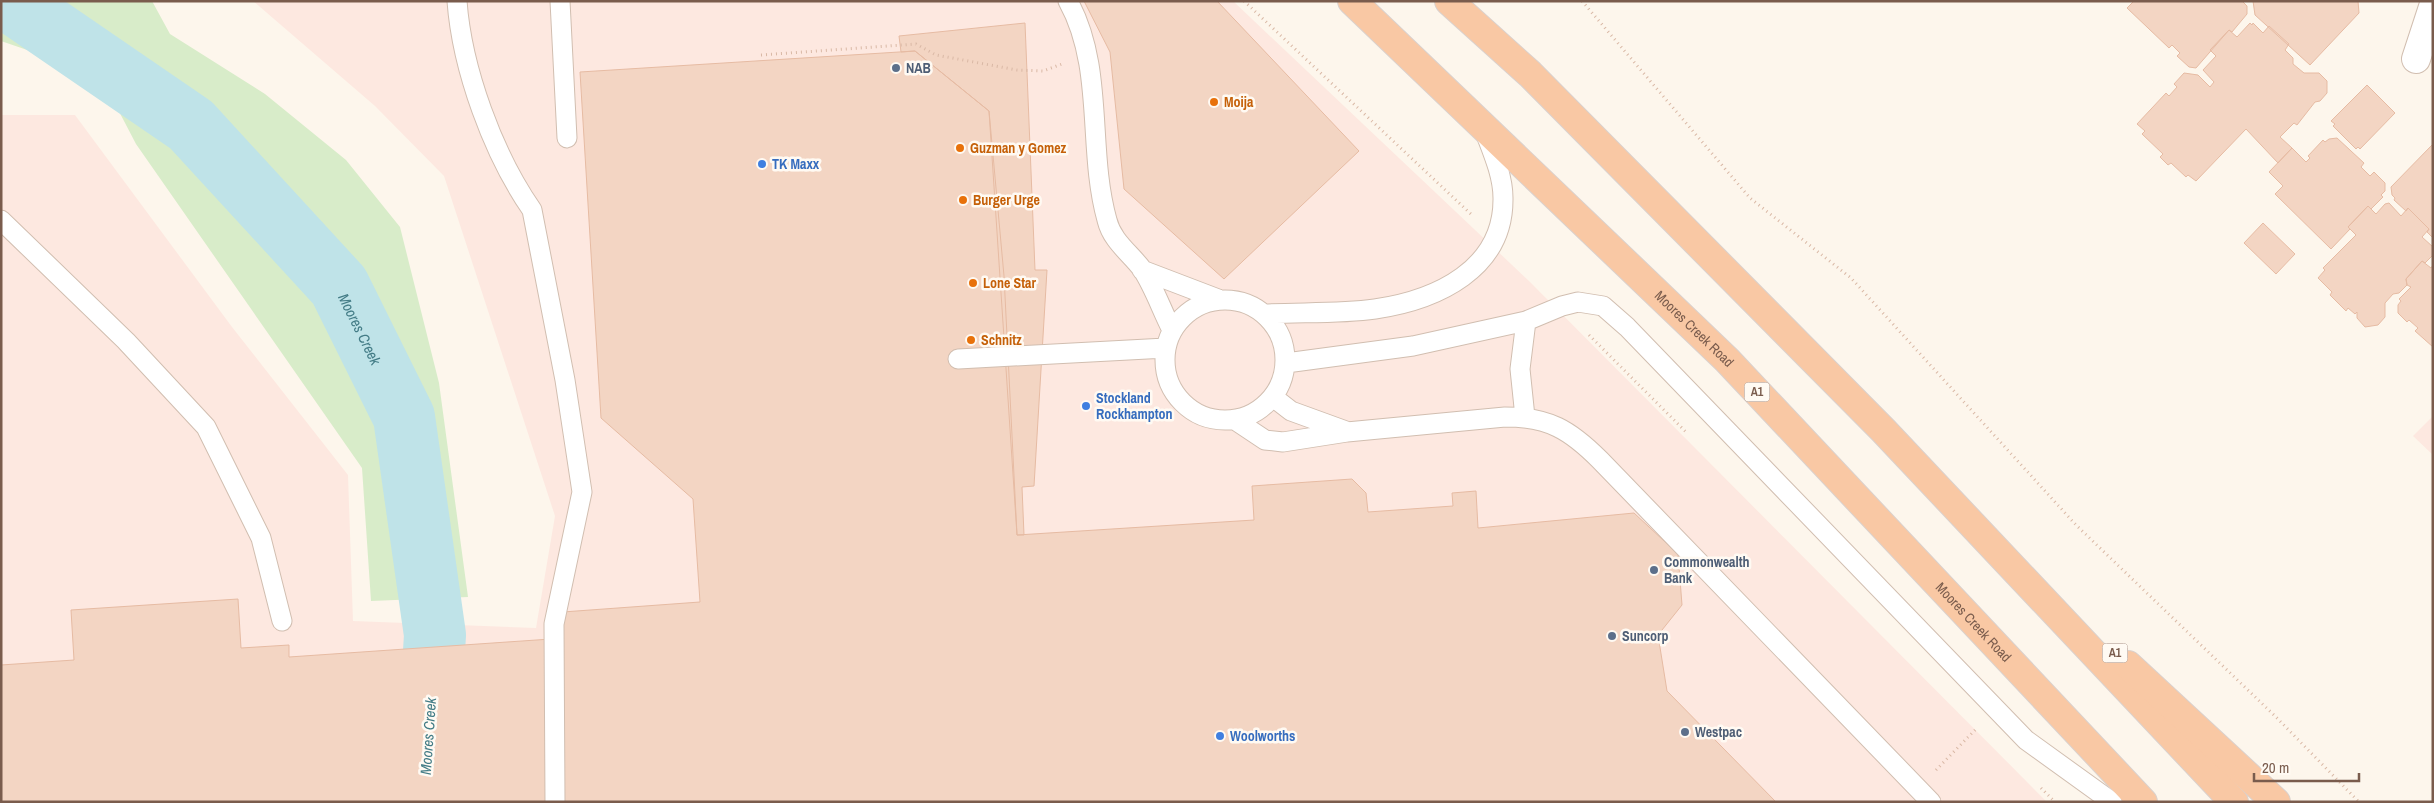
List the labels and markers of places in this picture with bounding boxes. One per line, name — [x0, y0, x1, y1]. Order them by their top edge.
place label: NAB — [906, 59, 931, 77]
marker: NAB — [890, 62, 902, 74]
place label: Moija — [1224, 93, 1254, 111]
marker: Moija — [1208, 96, 1220, 108]
place label: Guzman y Gomez — [970, 139, 1067, 157]
marker: Guzman y Gomez — [954, 142, 966, 154]
place label: TK Maxx — [772, 155, 820, 173]
marker: TK Maxx — [756, 158, 768, 170]
place label: Burger Urge — [973, 191, 1040, 209]
marker: Burger Urge — [957, 194, 969, 206]
place label: Lone Star — [983, 274, 1036, 292]
marker: Lone Star — [967, 277, 979, 289]
place label: Schnitz — [981, 331, 1022, 349]
marker: Schnitz — [965, 334, 977, 346]
place label: Stockland Rockhampton — [1096, 389, 1173, 423]
marker: Stockland Rockhampton — [1080, 400, 1092, 412]
place label: Commonwealth Bank — [1664, 553, 1749, 587]
marker: Commonwealth Bank — [1648, 564, 1660, 576]
place label: Suncorp — [1622, 627, 1669, 645]
marker: Suncorp — [1606, 630, 1618, 642]
place label: Westpac — [1695, 723, 1742, 741]
marker: Westpac — [1679, 726, 1691, 738]
place label: Woolworths — [1230, 727, 1296, 745]
marker: Woolworths — [1214, 730, 1226, 742]

